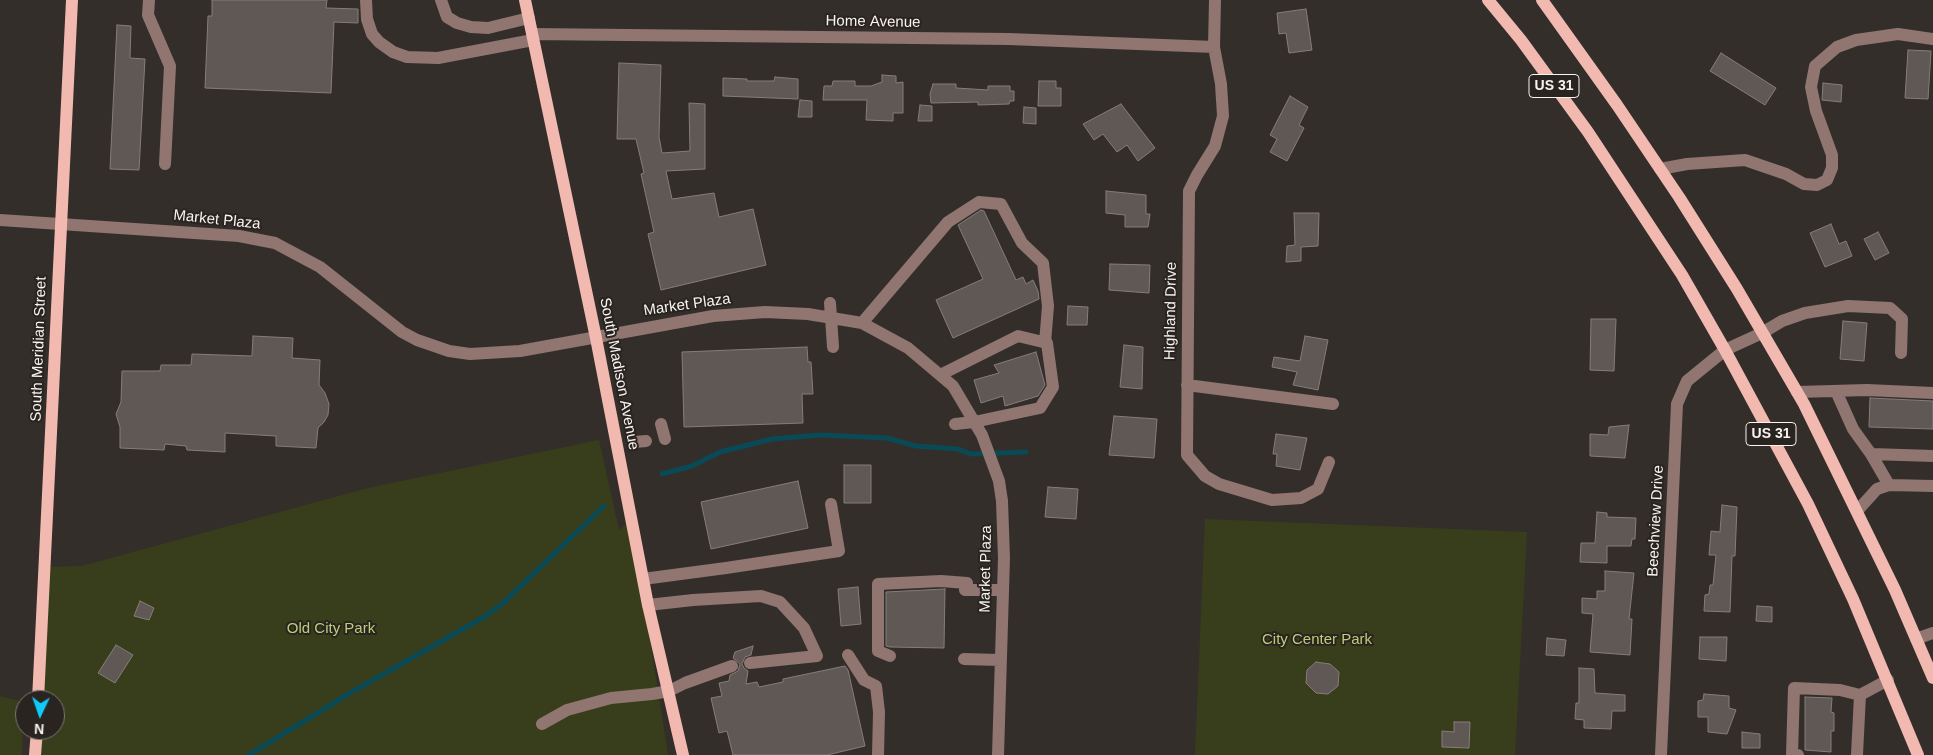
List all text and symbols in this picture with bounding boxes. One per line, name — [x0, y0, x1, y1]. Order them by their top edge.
street label: Home Avenue — [825, 12, 921, 32]
road number: US 31 — [1529, 74, 1579, 98]
street label: Market Plaza — [173, 206, 261, 234]
street label: Highland Drive — [1161, 262, 1181, 360]
street label: South Meridian Street — [27, 276, 51, 422]
street label: Market Plaza — [642, 290, 732, 320]
street label: South Madison Avenue — [595, 296, 643, 452]
road number: US 31 — [1746, 422, 1796, 446]
street label: Beechview Drive — [1644, 465, 1668, 577]
street label: Market Plaza — [976, 525, 996, 613]
park label: Old City Park — [287, 620, 375, 638]
park label: City Center Park — [1262, 631, 1372, 649]
north arrow — [15, 690, 65, 740]
text: N — [34, 721, 45, 737]

